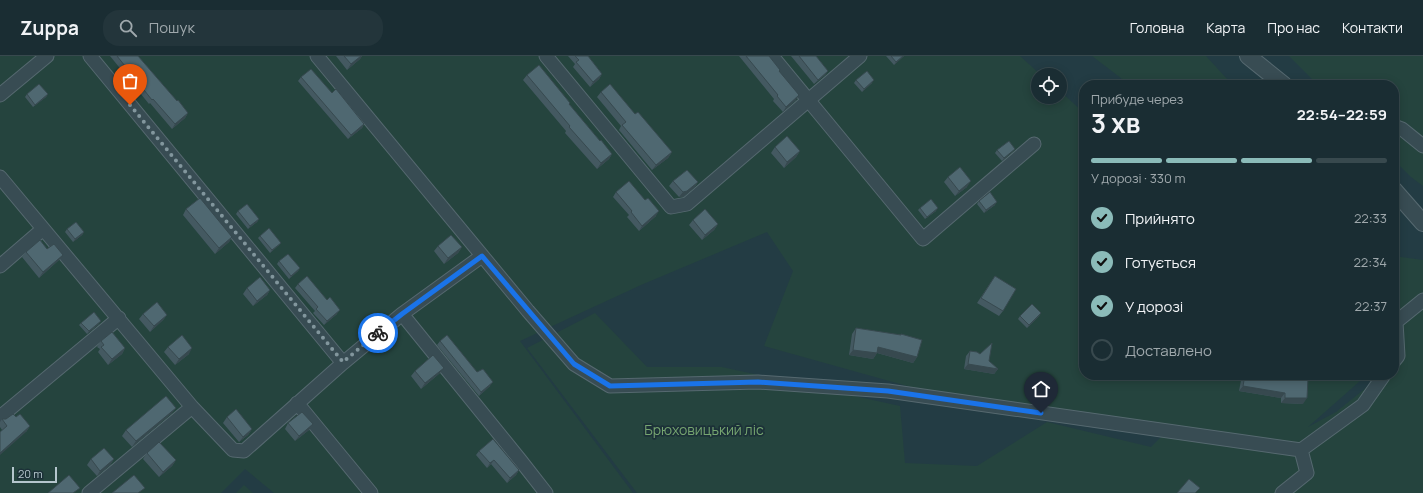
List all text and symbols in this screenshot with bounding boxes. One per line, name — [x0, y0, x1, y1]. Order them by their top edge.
search box — [103, 10, 383, 46]
text: Zuppa — [20, 15, 79, 41]
icon: search — [117, 17, 139, 39]
text: Пошук — [149, 17, 195, 38]
text: Головна — [1130, 18, 1184, 37]
text: Карта — [1206, 18, 1245, 37]
text: Про нас — [1267, 18, 1320, 37]
text: Контакти — [1342, 18, 1403, 37]
pin — [113, 64, 147, 105]
map controls — [1031, 68, 1067, 104]
button: locate — [1031, 68, 1067, 104]
icon: bag — [119, 70, 141, 92]
text: Прибуде через — [1091, 90, 1183, 108]
text: 22:54–22:59 — [1297, 104, 1387, 125]
text: 3 хв — [1091, 105, 1140, 141]
text: У дорозі · 330 m — [1091, 169, 1186, 187]
icon: check — [1091, 207, 1113, 229]
text: Прийнято — [1125, 208, 1195, 229]
text: 22:33 — [1354, 209, 1387, 227]
icon: check — [1091, 251, 1113, 273]
text: Готується — [1125, 252, 1196, 273]
text: 22:34 — [1353, 253, 1387, 271]
icon: check — [1091, 295, 1113, 317]
text: У дорозі — [1125, 296, 1183, 317]
text: 22:37 — [1355, 297, 1387, 315]
courier — [358, 313, 398, 353]
icon: bike — [367, 322, 389, 344]
text: Доставлено — [1125, 340, 1212, 361]
pin — [1024, 372, 1058, 413]
icon: home — [1030, 378, 1052, 400]
park label: Брюховицький ліс — [644, 420, 764, 439]
scale bar — [12, 465, 57, 484]
text: 20 m — [18, 466, 43, 481]

